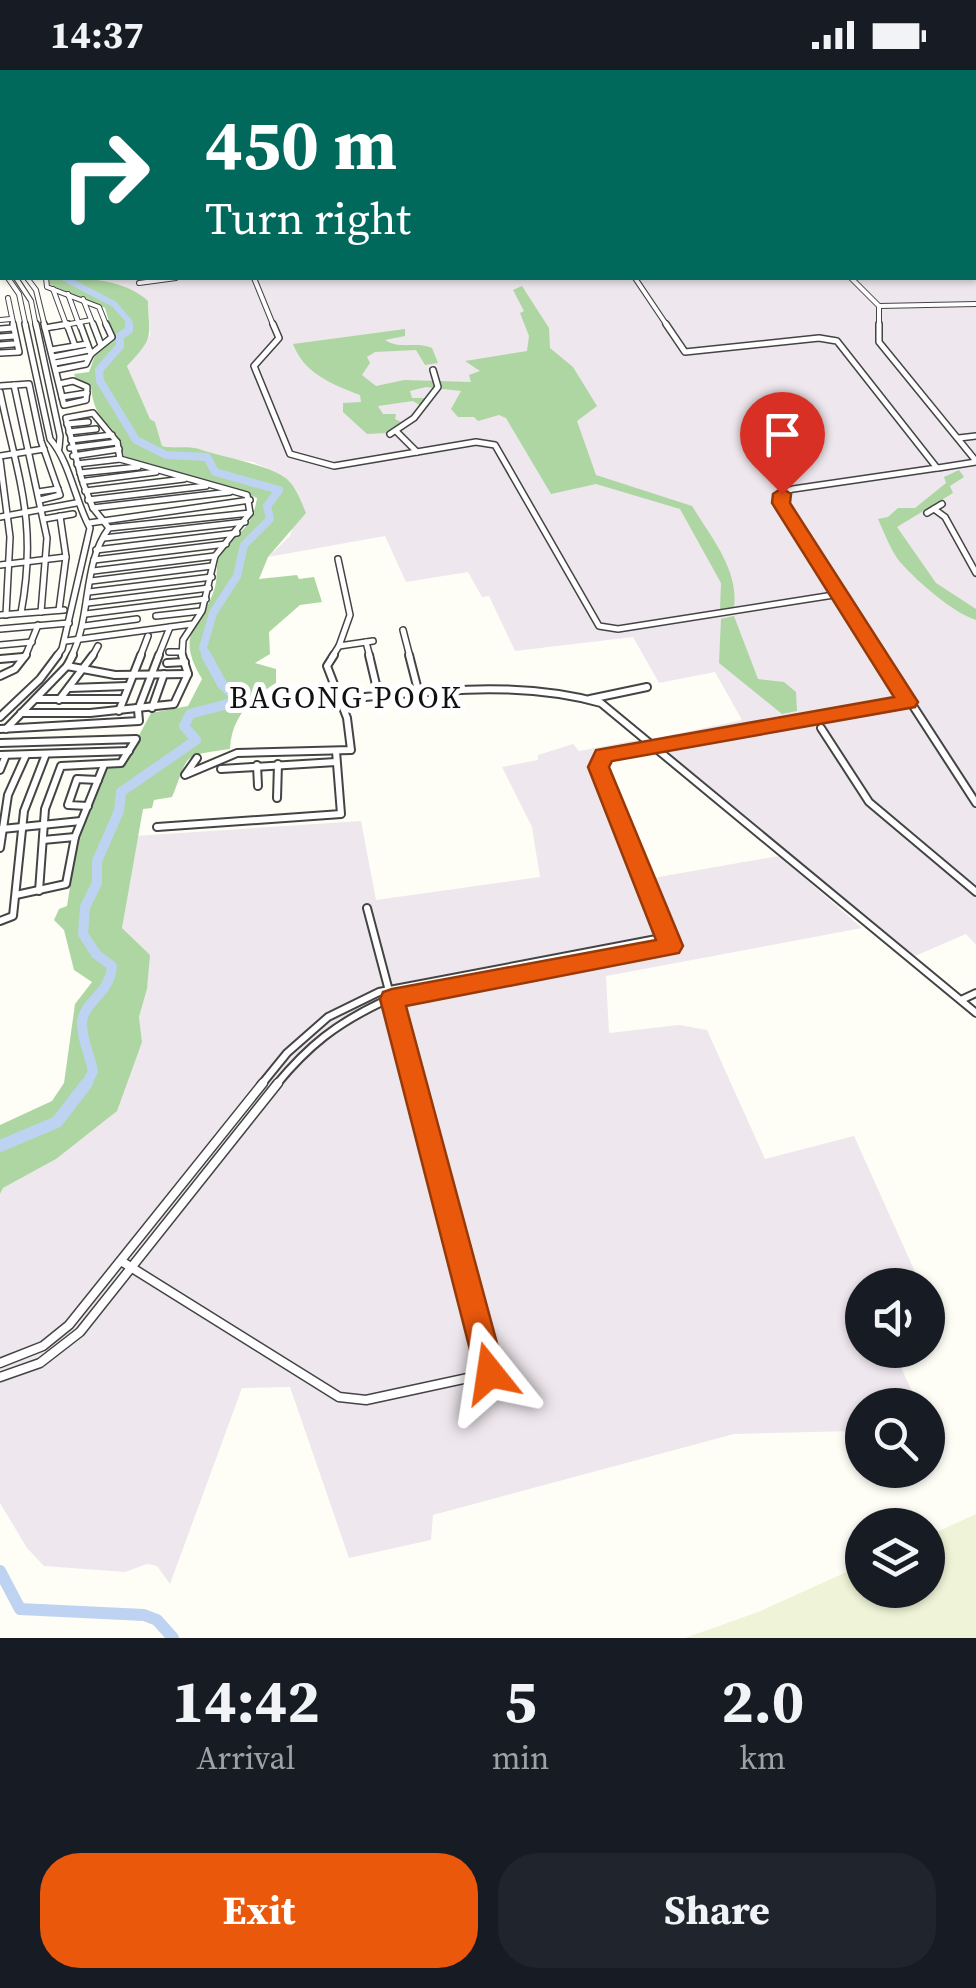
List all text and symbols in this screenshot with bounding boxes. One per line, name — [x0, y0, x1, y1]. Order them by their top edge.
text: 14:37 — [50, 9, 144, 61]
text: 450 m — [205, 96, 397, 192]
icon: right — [40, 110, 170, 240]
text: Turn right — [205, 187, 411, 249]
pin — [740, 392, 825, 495]
icon: arrive — [755, 407, 810, 462]
district label: BAGONG POOK — [229, 677, 463, 718]
map controls — [845, 1268, 945, 1608]
button: sound — [845, 1268, 945, 1368]
position arrow — [438, 1321, 542, 1425]
button: search — [845, 1388, 945, 1488]
button: layers — [845, 1508, 945, 1608]
text: 14:42 — [172, 1660, 320, 1742]
text: 5 — [504, 1660, 537, 1742]
text: 2.0 — [721, 1660, 804, 1742]
text: Arrival — [196, 1736, 295, 1780]
text: min — [492, 1736, 549, 1780]
text: km — [740, 1736, 786, 1780]
button: Exit — [40, 1853, 478, 1968]
button: Share — [498, 1853, 936, 1968]

